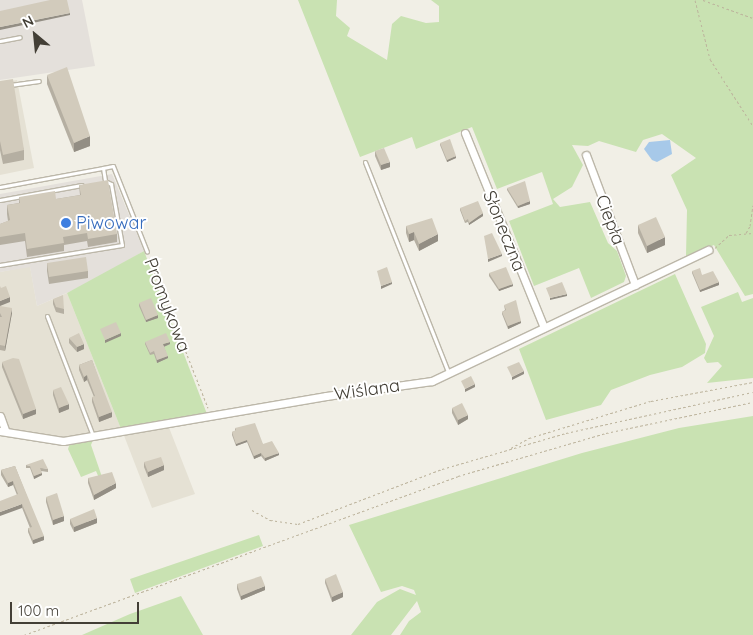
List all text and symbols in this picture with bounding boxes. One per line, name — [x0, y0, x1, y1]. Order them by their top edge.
north arrow — [10, 10, 60, 60]
text: N — [19, 11, 37, 32]
street label: Słoneczna — [478, 188, 530, 274]
street label: Ciepła — [591, 192, 629, 248]
place label: Piwowar — [76, 212, 146, 234]
marker: Piwowar — [60, 217, 72, 229]
street label: Promykowa — [139, 255, 195, 355]
street label: Wiślana — [333, 375, 401, 405]
scale bar — [12, 592, 141, 624]
text: 100 m — [18, 601, 59, 620]

